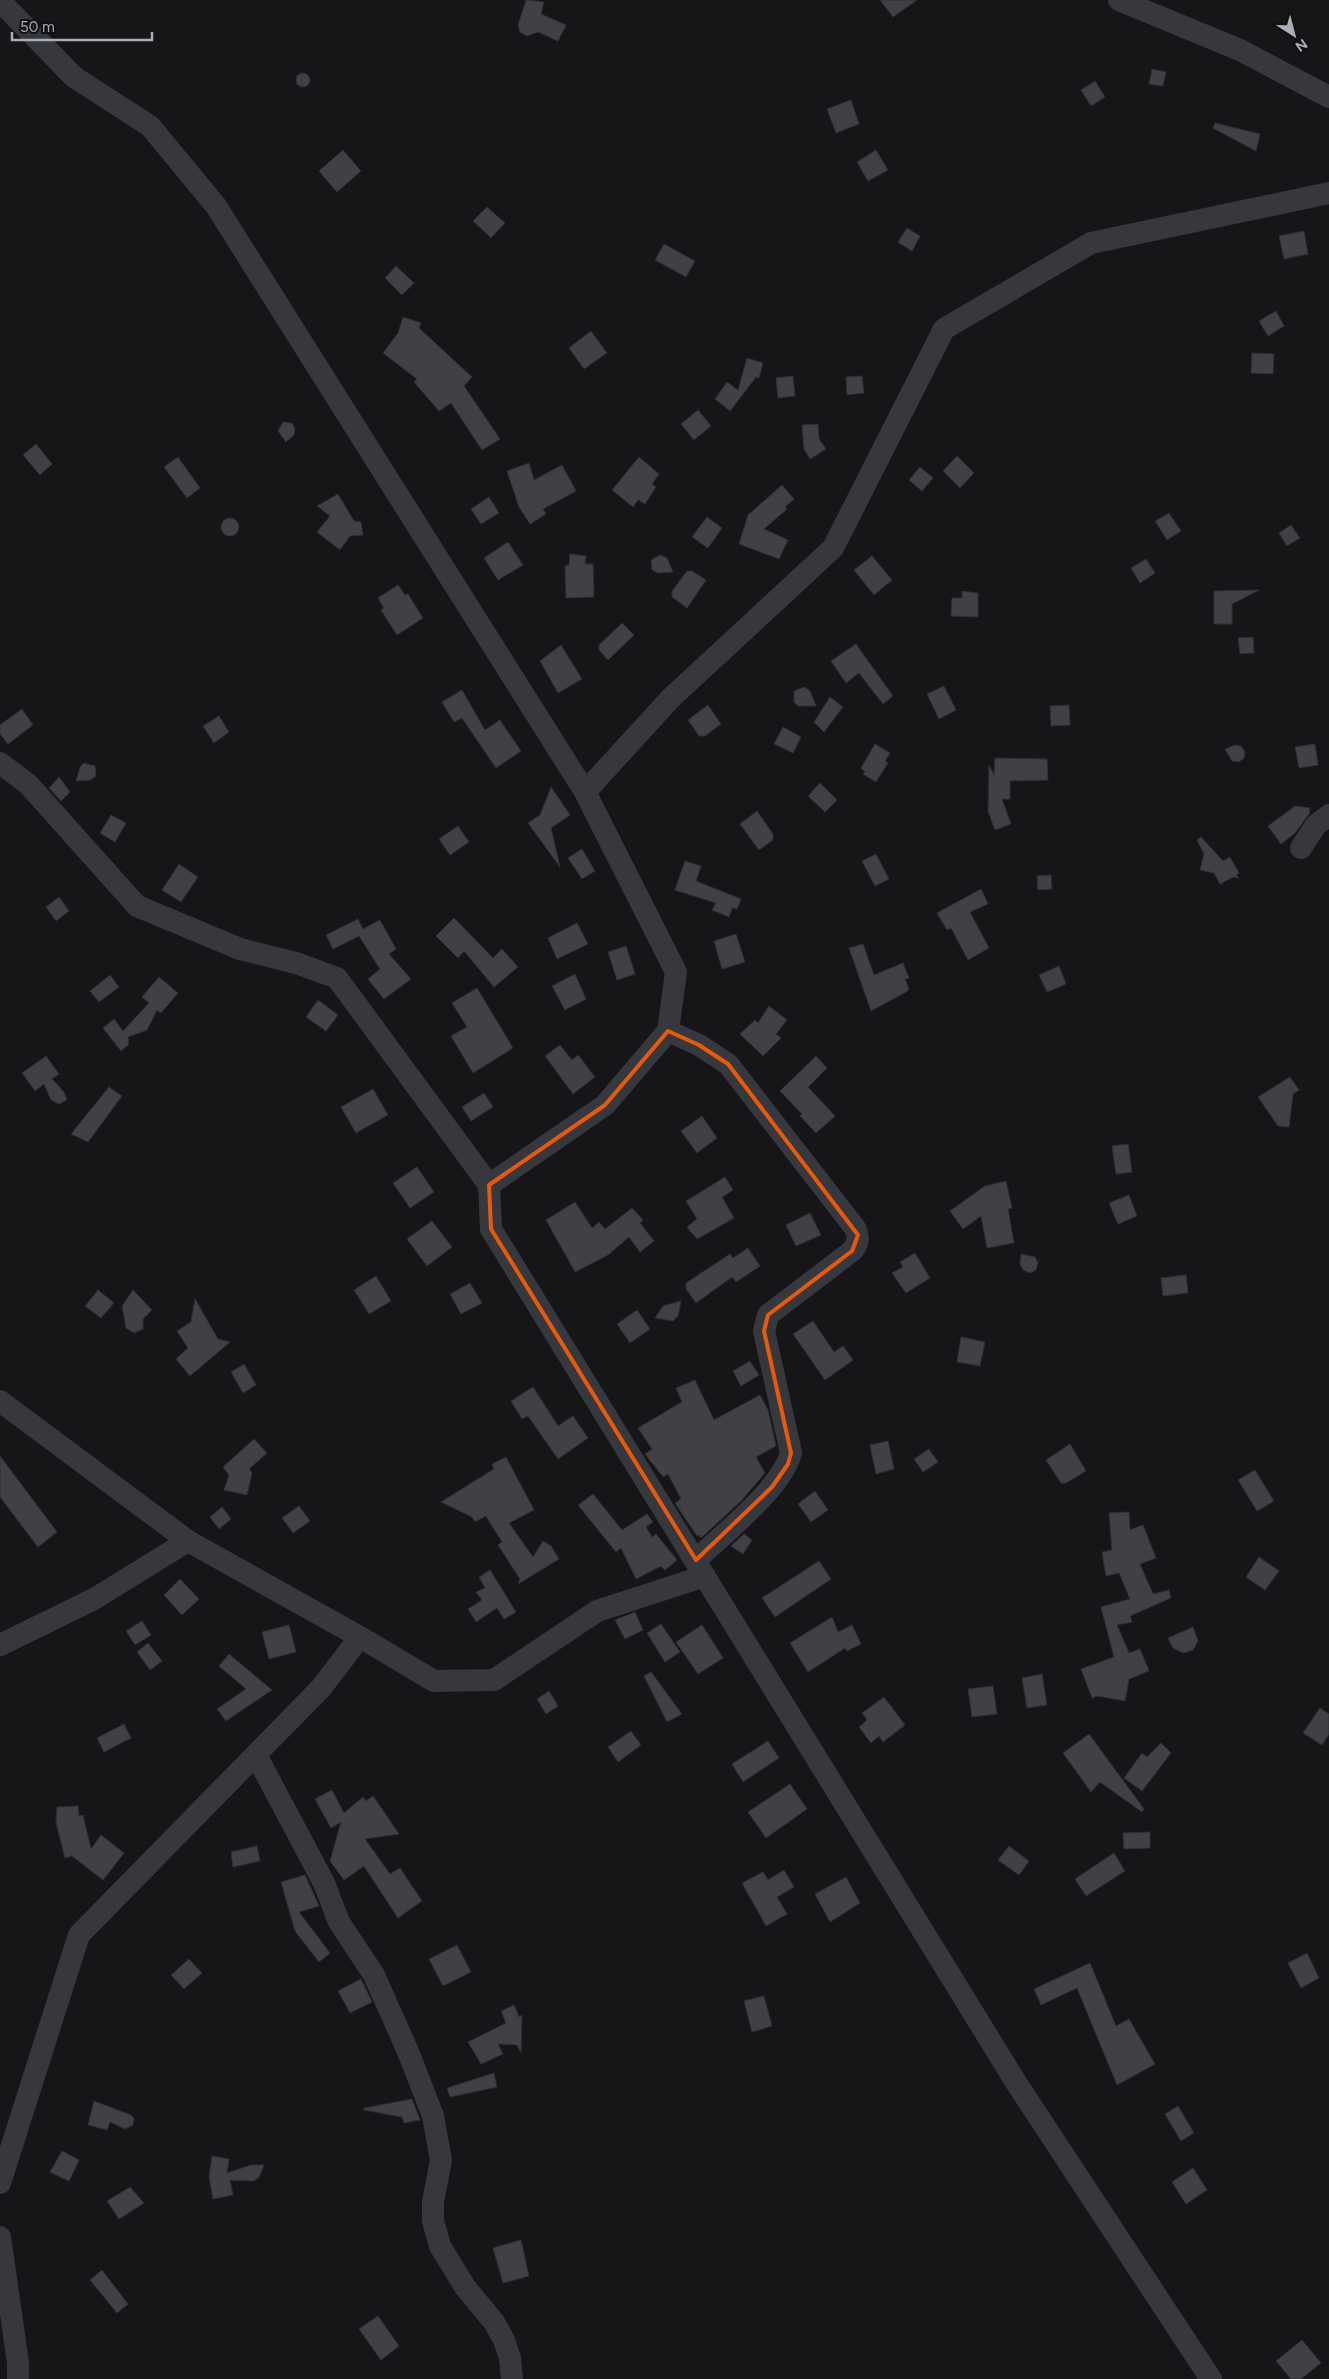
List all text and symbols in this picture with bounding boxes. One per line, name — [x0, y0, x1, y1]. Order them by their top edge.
scale bar — [12, 10, 152, 42]
north arrow — [1269, 10, 1319, 60]
text: 50 m — [20, 18, 55, 36]
text: N — [1292, 35, 1311, 55]

